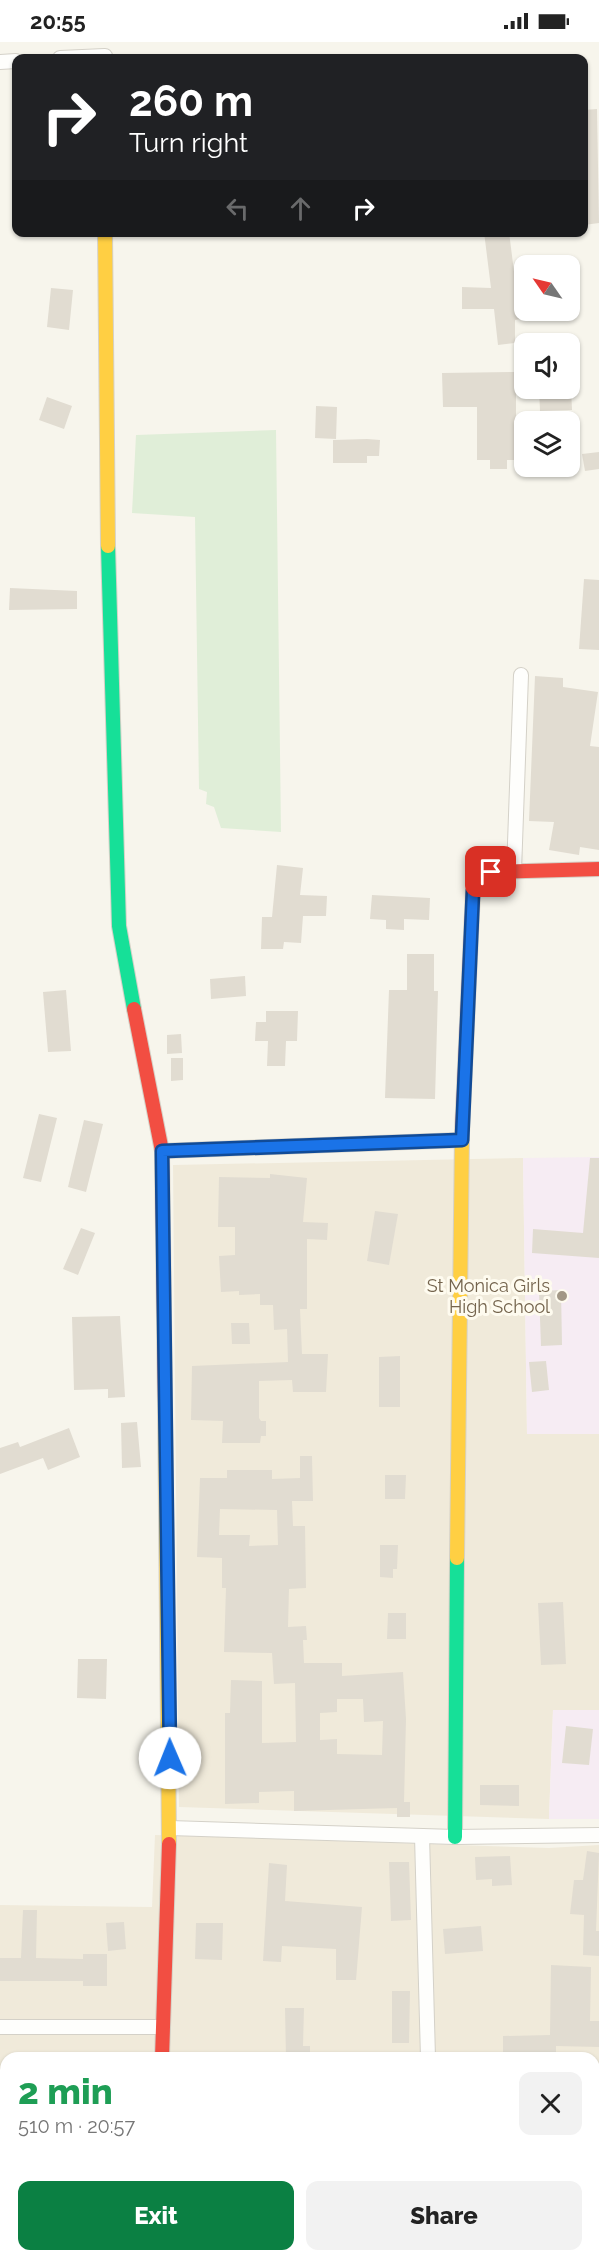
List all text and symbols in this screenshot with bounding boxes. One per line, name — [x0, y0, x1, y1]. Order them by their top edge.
text: 20:55 — [30, 8, 86, 34]
text: 260 m — [129, 77, 253, 126]
icon: right — [30, 78, 108, 156]
text: Turn right — [129, 127, 248, 158]
icon: left — [221, 192, 254, 225]
icon: ahead — [284, 192, 317, 225]
icon: right — [347, 192, 380, 225]
north arrow — [514, 255, 580, 321]
map controls — [514, 255, 580, 477]
button: sound — [514, 333, 580, 399]
button: layers — [514, 411, 580, 477]
pin — [465, 846, 516, 897]
icon: arrive — [474, 855, 507, 888]
place label: St Monica Girls High School — [427, 1275, 550, 1317]
marker: St Monica Girls High School — [555, 1289, 569, 1303]
position arrow — [138, 1726, 202, 1790]
text: 2 min — [18, 2070, 113, 2112]
button: close — [519, 2072, 582, 2135]
text: 510 m · 20:57 — [18, 2114, 135, 2138]
button: Exit — [18, 2181, 294, 2250]
button: Share — [306, 2181, 582, 2250]

